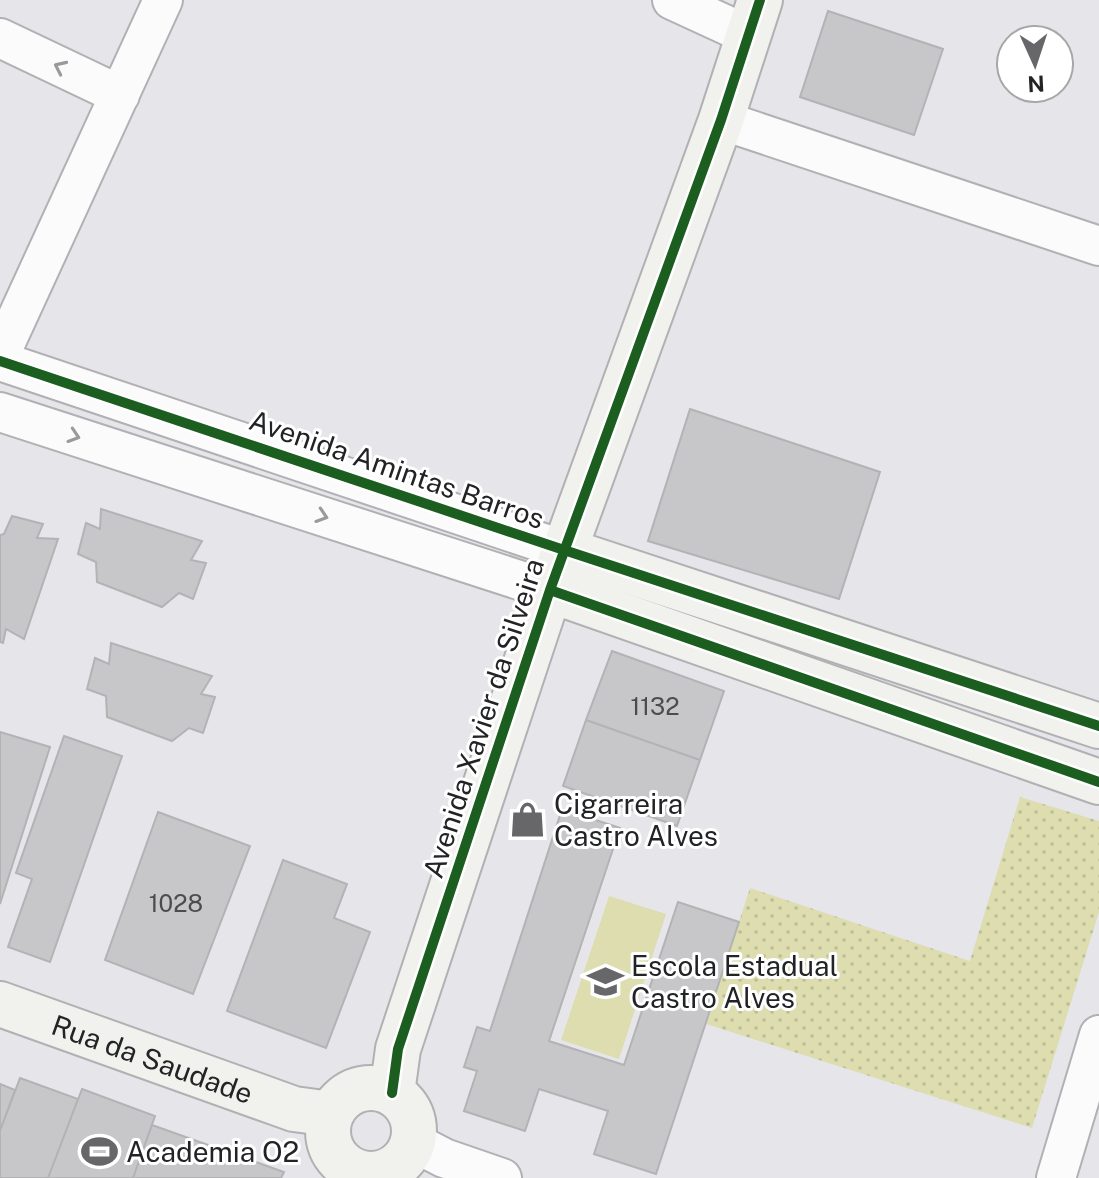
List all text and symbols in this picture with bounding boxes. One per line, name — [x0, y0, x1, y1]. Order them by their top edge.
north arrow — [995, 24, 1075, 104]
one-way arrow — [54, 61, 68, 77]
text: N — [1027, 71, 1045, 97]
street label: Avenida Amintas Barros — [245, 403, 549, 535]
one-way arrow — [67, 427, 81, 443]
one-way arrow — [314, 507, 328, 523]
street label: Avenida Xavier da Silveira — [416, 554, 550, 882]
house number: 1132 — [631, 692, 679, 720]
place label: Cigarreira Castro Alves — [554, 787, 718, 852]
shop icon: Cigarreira Castro Alves — [509, 800, 547, 838]
house number: 1028 — [149, 889, 203, 917]
place label: Escola Estadual Castro Alves — [631, 949, 838, 1014]
school or university icon: Escola Estadual Castro Alves — [586, 962, 624, 1000]
street label: Rua da Saudade — [48, 1007, 258, 1110]
sports icon: Academia O2 — [81, 1132, 119, 1170]
place label: Academia O2 — [126, 1135, 299, 1168]

